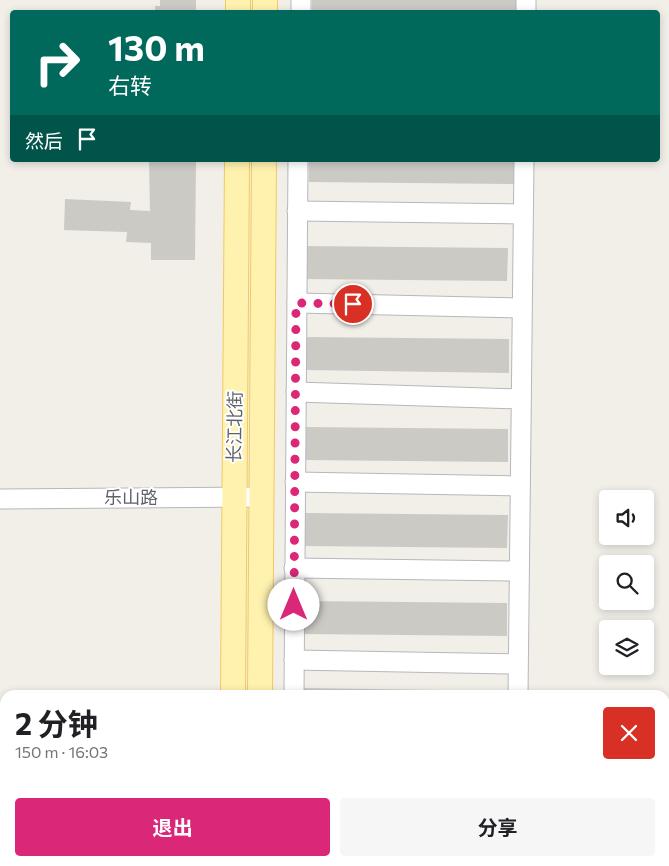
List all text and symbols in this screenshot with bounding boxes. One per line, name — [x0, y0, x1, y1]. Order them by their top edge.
text: 130 m — [108, 25, 205, 68]
icon: right — [25, 30, 90, 95]
text: 右转 — [108, 72, 152, 99]
icon: arrive — [73, 125, 101, 153]
text: 然后 — [25, 129, 63, 152]
pin — [332, 283, 374, 325]
icon: arrive — [339, 290, 367, 318]
street label: 长江北街 — [222, 391, 246, 463]
street label: 乐山路 — [104, 486, 158, 508]
map controls — [599, 490, 654, 675]
button: sound — [599, 490, 654, 545]
button: search — [599, 555, 654, 610]
position arrow — [267, 578, 319, 630]
button: layers — [599, 620, 654, 675]
text: 2 分钟 — [15, 704, 98, 741]
button: close — [603, 707, 655, 759]
text: 150 m · 16:03 — [15, 742, 108, 761]
button: 退出 — [15, 798, 330, 856]
button: 分享 — [340, 798, 655, 856]

